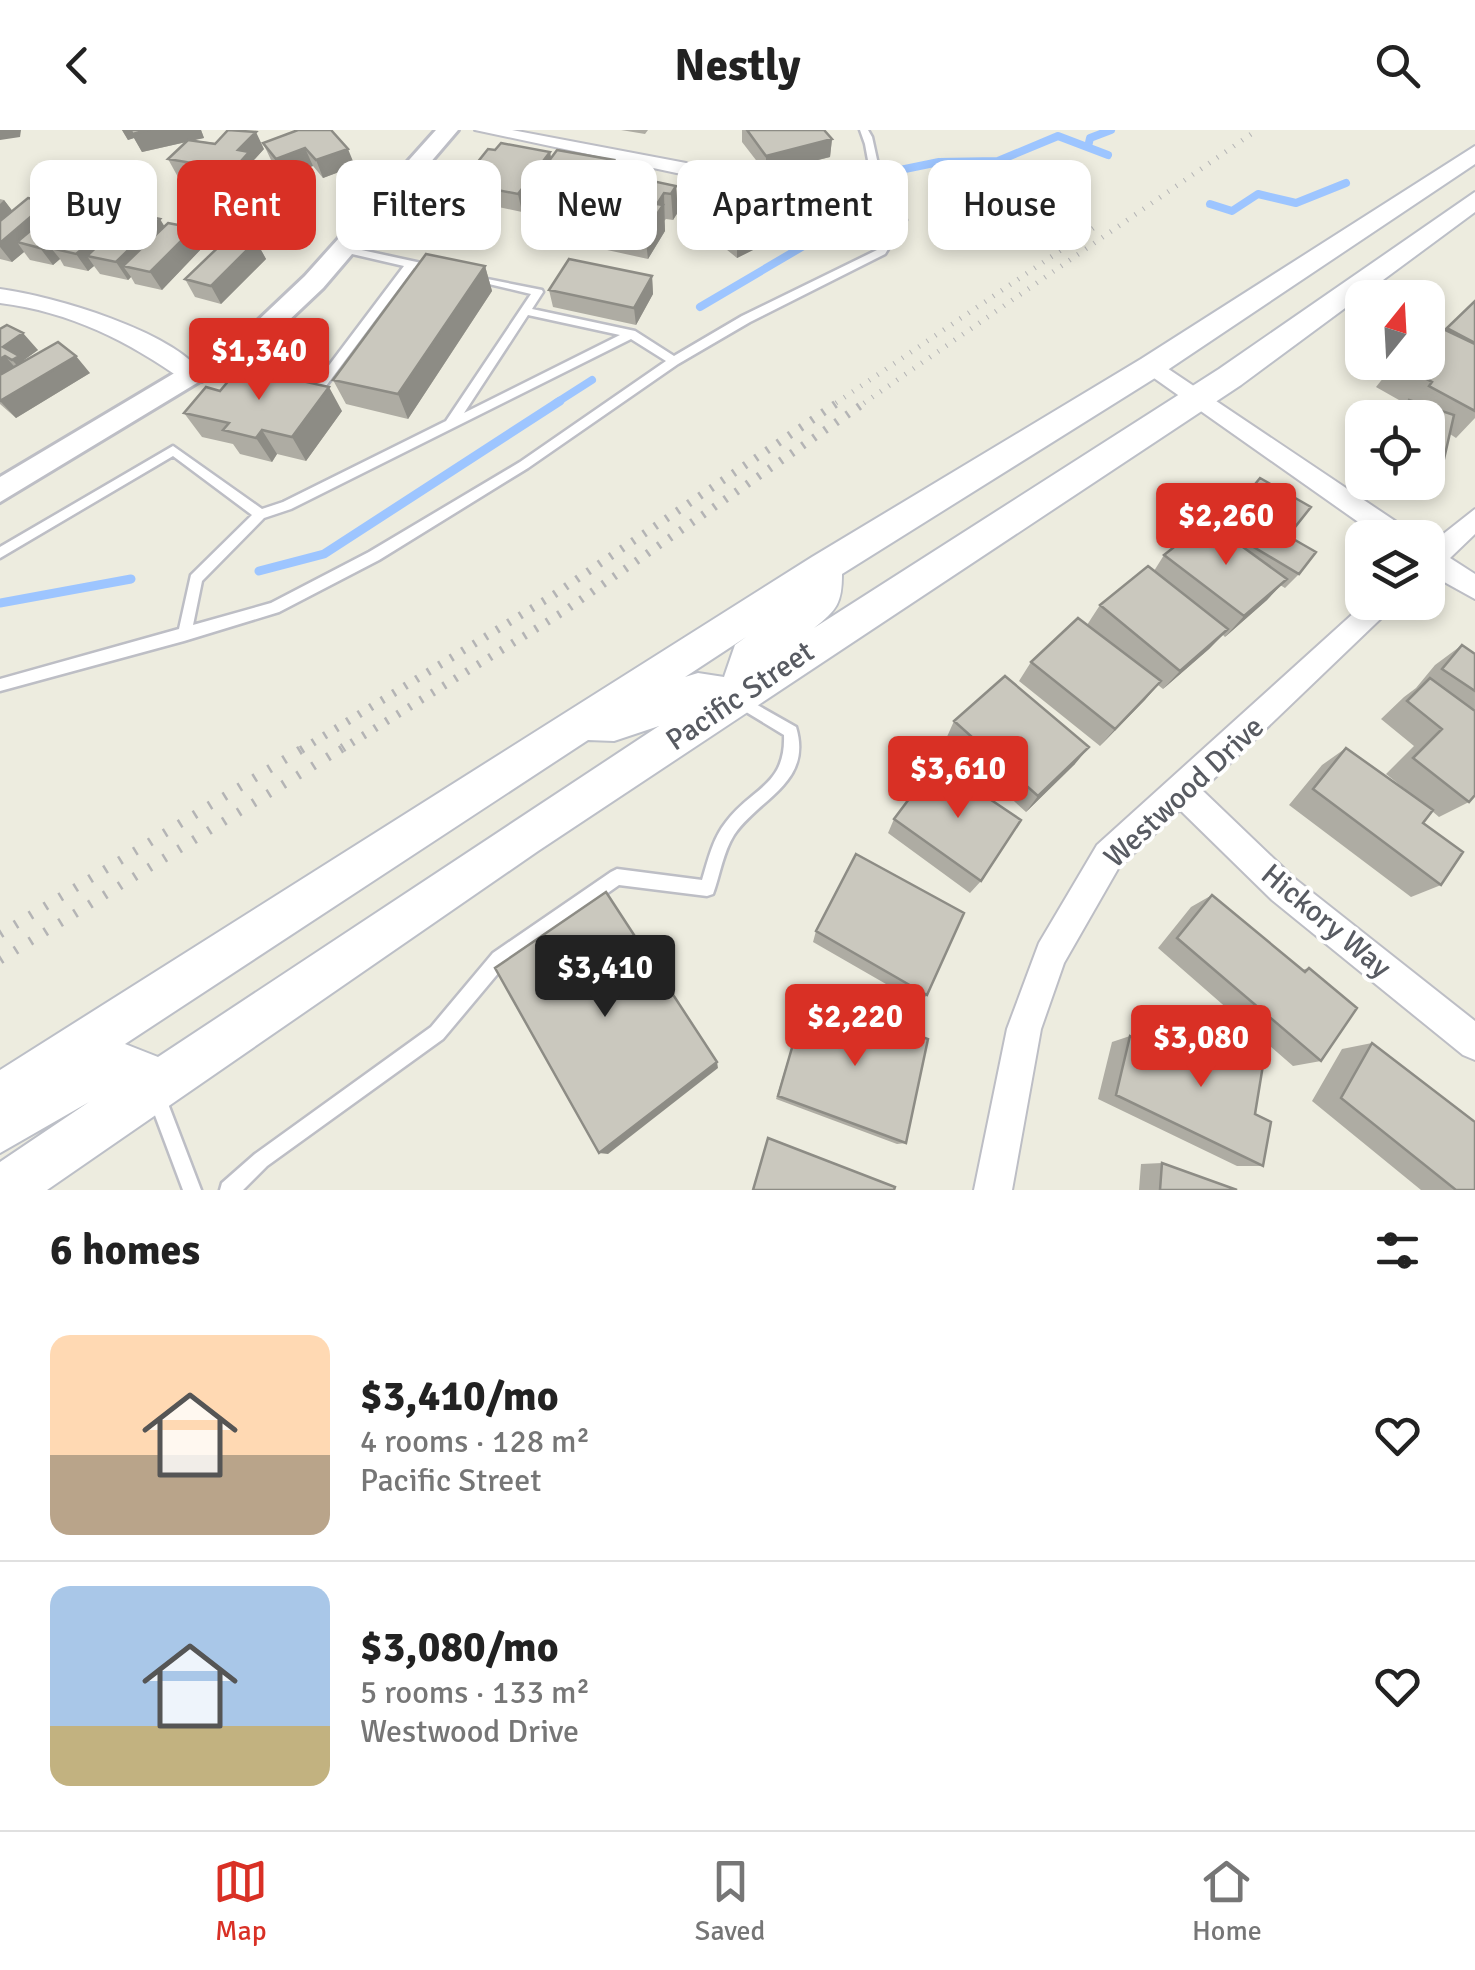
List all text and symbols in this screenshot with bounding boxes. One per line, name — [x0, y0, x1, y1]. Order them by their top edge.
icon: back — [50, 38, 105, 93]
text: Nestly — [674, 38, 801, 93]
icon: search — [1370, 38, 1425, 93]
chip: Buy — [30, 160, 157, 250]
chip: Rent — [177, 160, 316, 250]
chip: Filters — [336, 160, 501, 250]
chip: New — [521, 160, 657, 250]
chip: Apartment — [677, 160, 908, 250]
chip: House — [928, 160, 1091, 250]
north arrow — [1345, 280, 1445, 380]
map controls — [1345, 280, 1445, 620]
pin: $1,340 — [178, 318, 340, 403]
text: $1,340 — [211, 331, 307, 370]
button: locate — [1345, 400, 1445, 500]
pin: $2,260 — [1145, 483, 1307, 568]
text: $2,260 — [1178, 496, 1274, 535]
button: layers — [1345, 520, 1445, 620]
street label: Pacific Street — [659, 633, 821, 759]
street label: Westwood Drive — [1096, 708, 1272, 876]
pin: $3,610 — [877, 736, 1039, 821]
text: $3,610 — [910, 749, 1006, 788]
street label: Hickory Way — [1253, 856, 1399, 986]
pin: $3,410 — [524, 935, 686, 1020]
text: $3,410 — [557, 948, 653, 987]
pin: $2,220 — [774, 984, 936, 1069]
text: $2,220 — [807, 997, 903, 1036]
pin: $3,080 — [1120, 1005, 1282, 1090]
text: $3,080 — [1153, 1018, 1249, 1057]
icon: filters — [1370, 1223, 1425, 1278]
text: 6 homes — [50, 1225, 200, 1276]
text: $3,410/mo — [360, 1371, 559, 1422]
icon: home — [130, 1375, 250, 1495]
icon: heart — [1370, 1408, 1425, 1463]
text: 4 rooms · 128 m² — [360, 1422, 590, 1461]
text: Pacific Street — [360, 1461, 542, 1500]
text: $3,080/mo — [360, 1622, 559, 1673]
icon: home — [130, 1626, 250, 1746]
icon: heart — [1370, 1659, 1425, 1714]
text: 5 rooms · 133 m² — [360, 1673, 590, 1712]
text: Westwood Drive — [360, 1712, 579, 1751]
tab: Map — [213, 1854, 268, 1948]
tab: Saved — [695, 1854, 765, 1948]
tab: Home — [1192, 1854, 1262, 1948]

